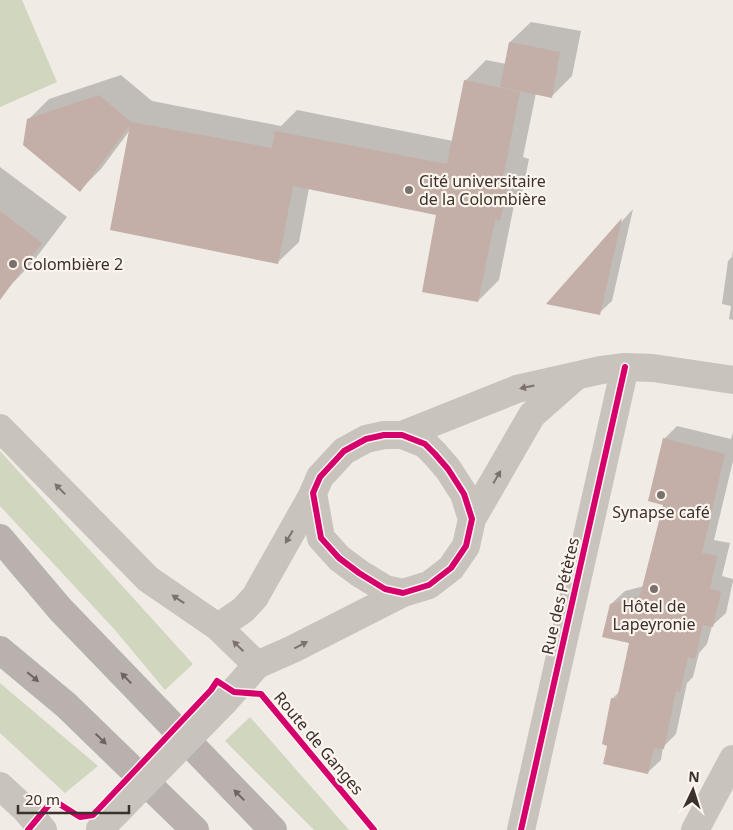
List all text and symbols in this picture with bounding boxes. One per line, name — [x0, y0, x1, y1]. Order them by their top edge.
place label: Cité universitaire de la Colombière — [419, 170, 546, 210]
marker: Cité universitaire de la Colombière — [403, 184, 415, 196]
place label: Colombière 2 — [23, 253, 123, 275]
marker: Colombière 2 — [7, 258, 19, 270]
one-way arrow — [519, 383, 534, 391]
one-way arrow — [492, 470, 501, 483]
one-way arrow — [54, 483, 66, 495]
marker: Synapse café — [655, 489, 667, 501]
place label: Synapse café — [612, 501, 710, 523]
one-way arrow — [285, 529, 293, 544]
street label: Rue des Pétètes — [536, 535, 584, 657]
marker: Hôtel de Lapeyronie — [648, 583, 660, 595]
one-way arrow — [172, 594, 185, 604]
place label: Hôtel de Lapeyronie — [612, 595, 696, 635]
one-way arrow — [232, 641, 244, 653]
one-way arrow — [294, 641, 309, 649]
one-way arrow — [26, 672, 39, 683]
one-way arrow — [120, 672, 132, 684]
street label: Route de Ganges — [269, 687, 369, 799]
one-way arrow — [95, 732, 107, 744]
north arrow — [668, 765, 718, 815]
text: N — [688, 767, 700, 786]
scale bar — [18, 782, 129, 814]
text: 20 m — [25, 789, 60, 809]
one-way arrow — [233, 789, 245, 801]

